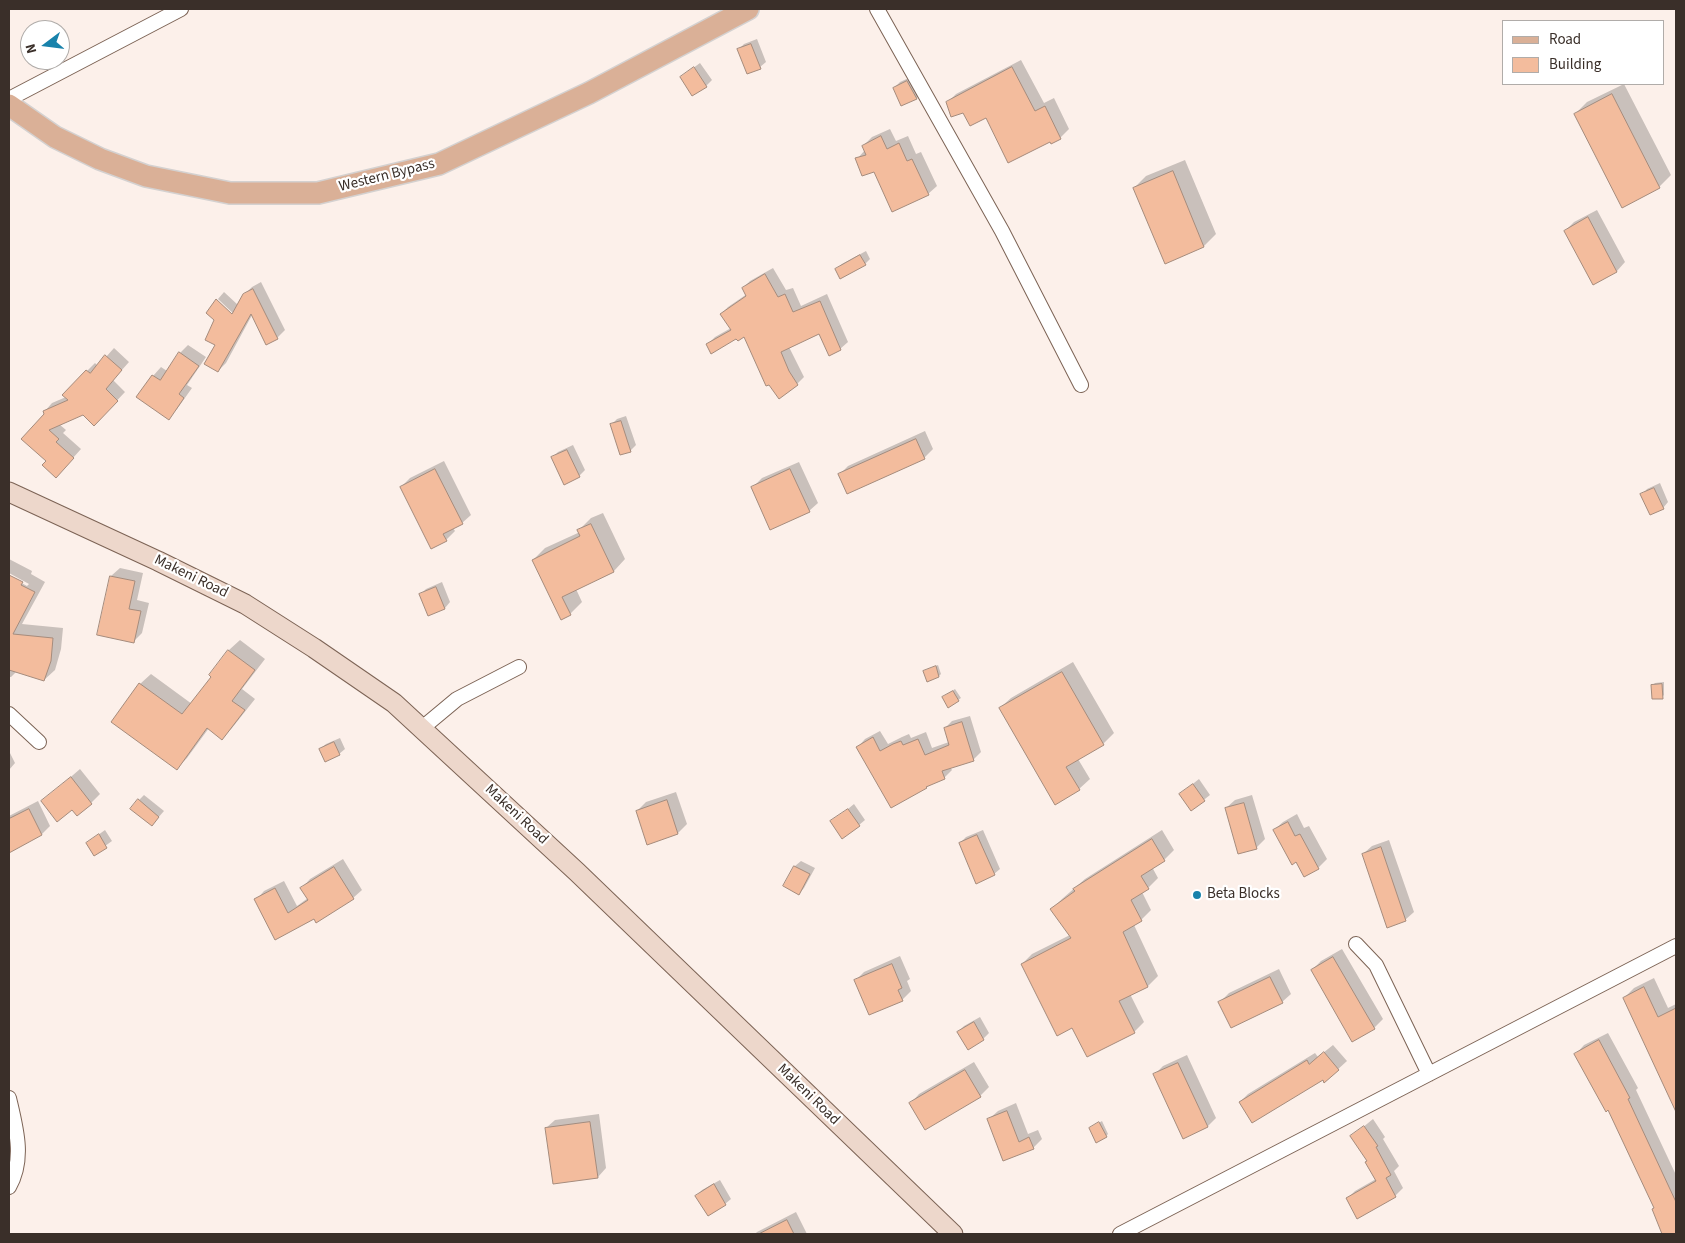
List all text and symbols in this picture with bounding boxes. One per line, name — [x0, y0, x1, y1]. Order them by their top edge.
north arrow — [20, 20, 70, 70]
legend — [1502, 20, 1665, 85]
text: Road — [1549, 29, 1581, 50]
text: N — [21, 42, 42, 56]
text: Building — [1549, 54, 1601, 75]
street label: Western Bypass — [337, 155, 437, 197]
street label: Makeni Road — [151, 551, 231, 603]
street label: Makeni Road — [481, 781, 551, 849]
place label: Beta Blocks — [1207, 886, 1280, 904]
marker: Beta Blocks — [1191, 889, 1203, 901]
street label: Makeni Road — [773, 1061, 843, 1129]

